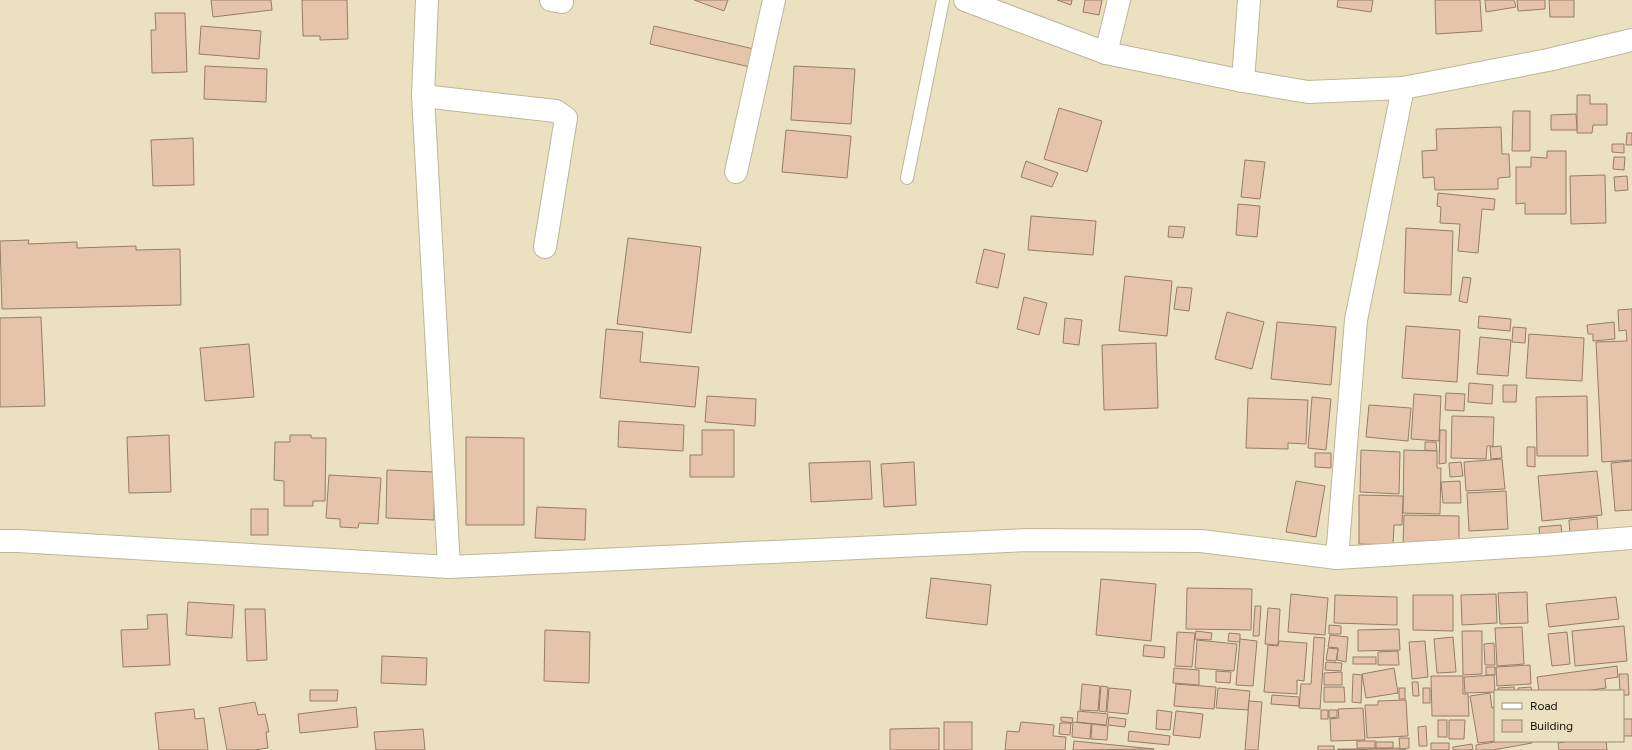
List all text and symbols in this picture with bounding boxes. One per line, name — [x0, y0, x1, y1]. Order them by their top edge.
legend — [1494, 690, 1624, 742]
text: Road — [1530, 699, 1558, 713]
text: Building — [1530, 719, 1573, 733]

